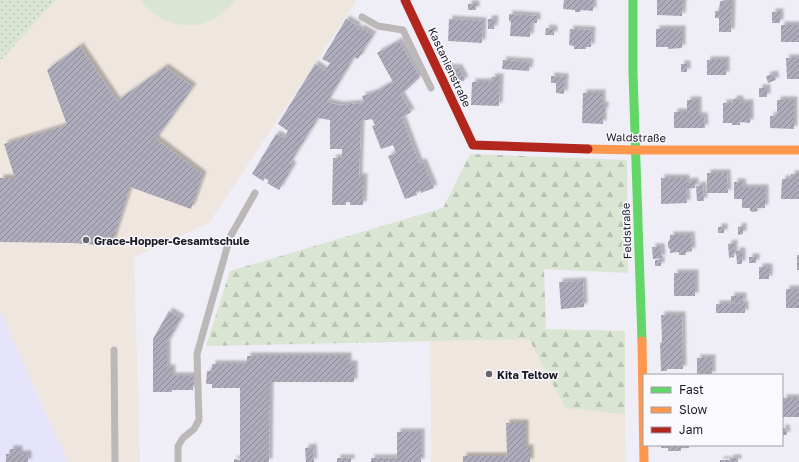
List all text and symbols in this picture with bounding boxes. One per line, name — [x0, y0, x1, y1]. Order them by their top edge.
street label: Kastanienstraße — [426, 25, 474, 109]
street label: Waldstraße — [606, 130, 666, 144]
street label: Feldstraße — [619, 203, 633, 259]
place label: Grace-Hopper-Gesamtschule — [94, 234, 250, 247]
marker: Grace-Hopper-Gesamtschule — [81, 235, 91, 245]
place label: Kita Teltow — [497, 368, 559, 381]
marker: Kita Teltow — [484, 369, 494, 379]
legend — [643, 374, 783, 446]
text: Fast — [679, 382, 704, 397]
text: Slow — [679, 402, 707, 417]
text: Jam — [679, 422, 703, 437]

